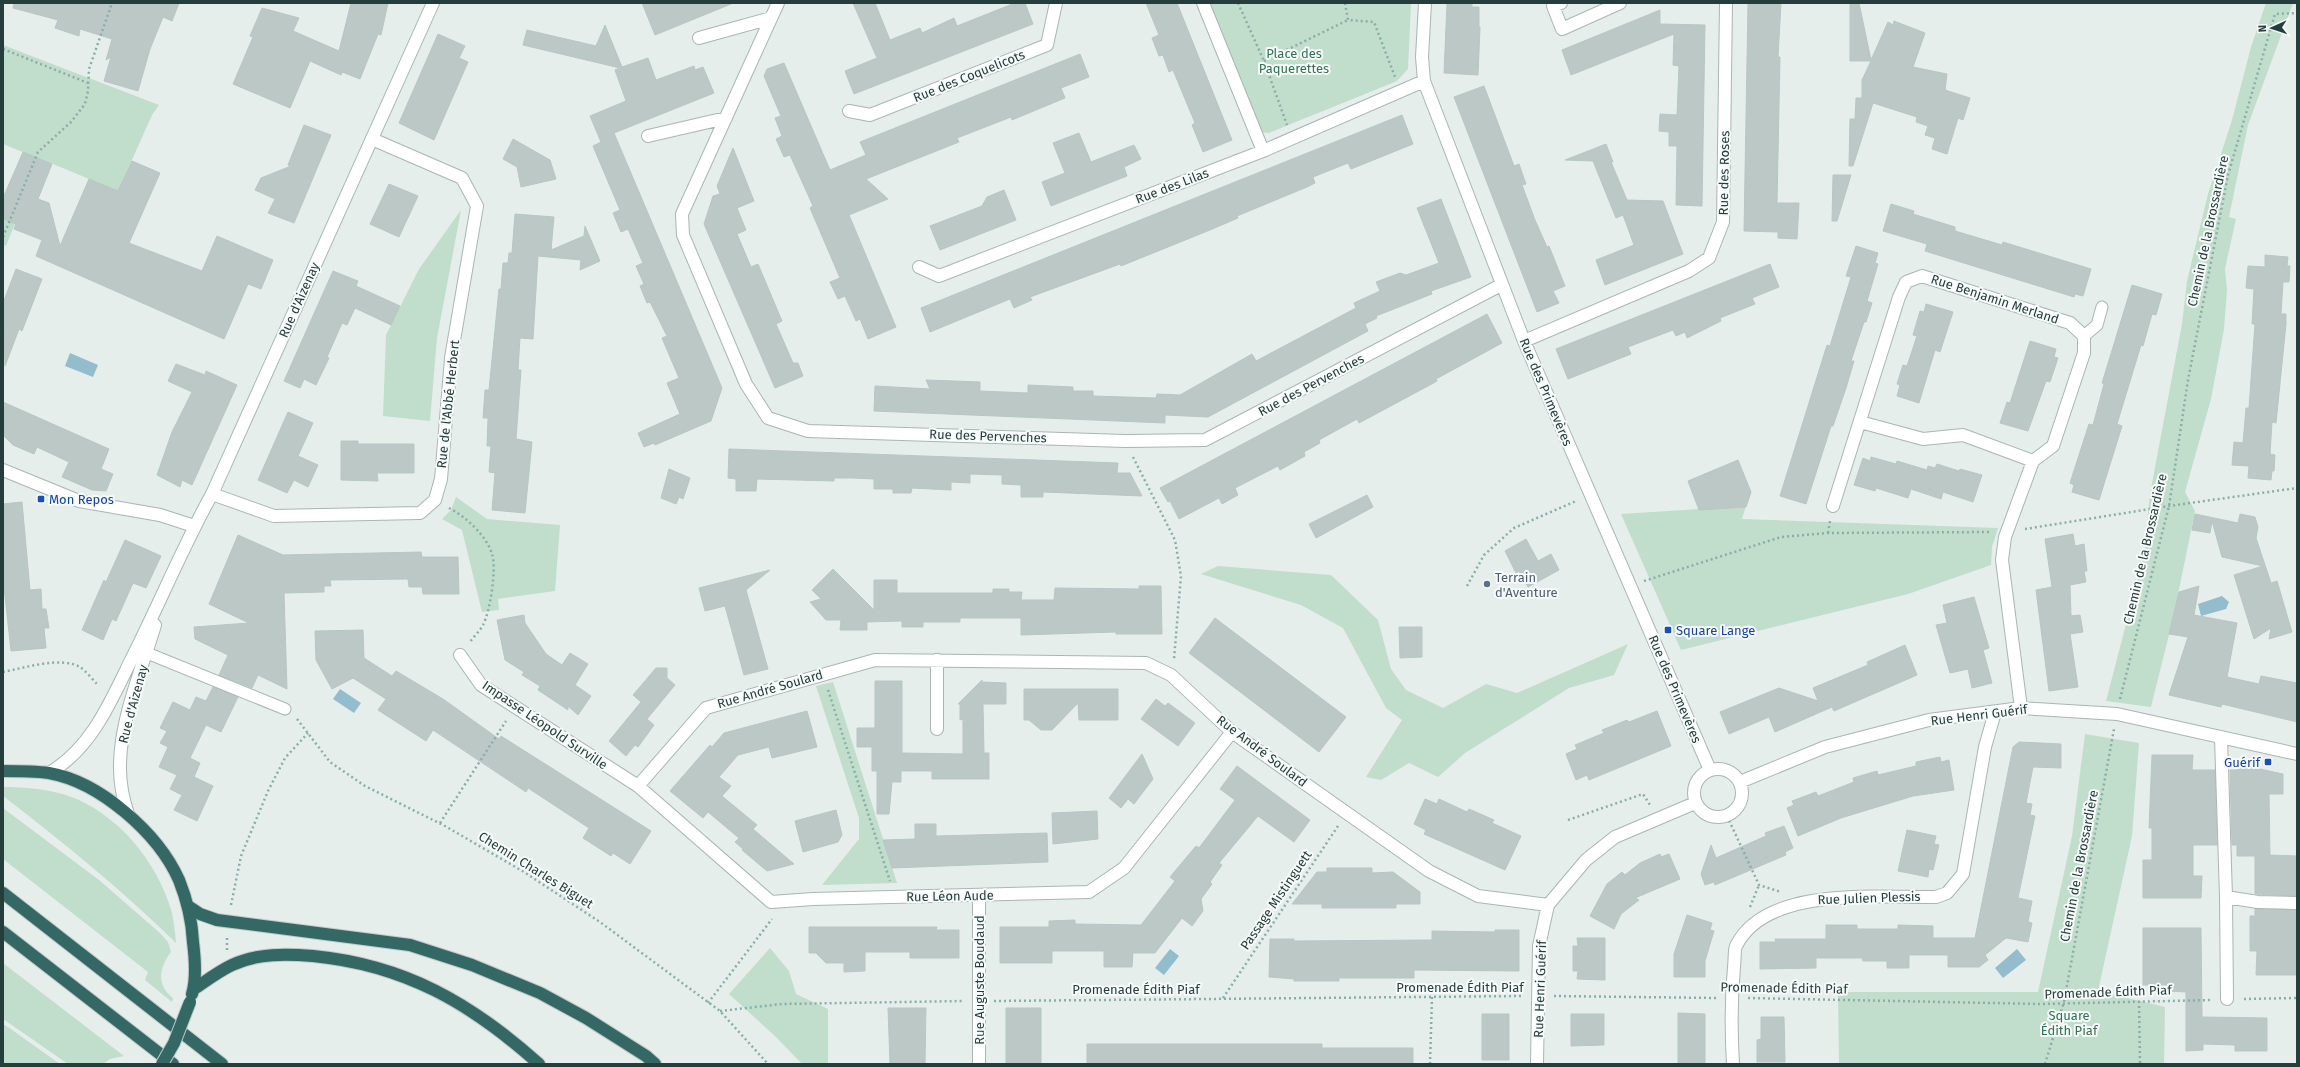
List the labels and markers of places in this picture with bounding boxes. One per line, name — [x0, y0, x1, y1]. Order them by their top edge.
place label: Mon Repos — [49, 492, 114, 507]
marker: Mon Repos — [36, 494, 46, 504]
place label: Terrain d'Aventure — [1495, 570, 1558, 600]
marker: Terrain d'Aventure — [1482, 579, 1492, 589]
place label: Square Lange — [1676, 623, 1755, 638]
marker: Square Lange — [1663, 625, 1673, 635]
place label: Guérif — [2224, 755, 2262, 770]
marker: Guérif — [2263, 757, 2273, 767]

